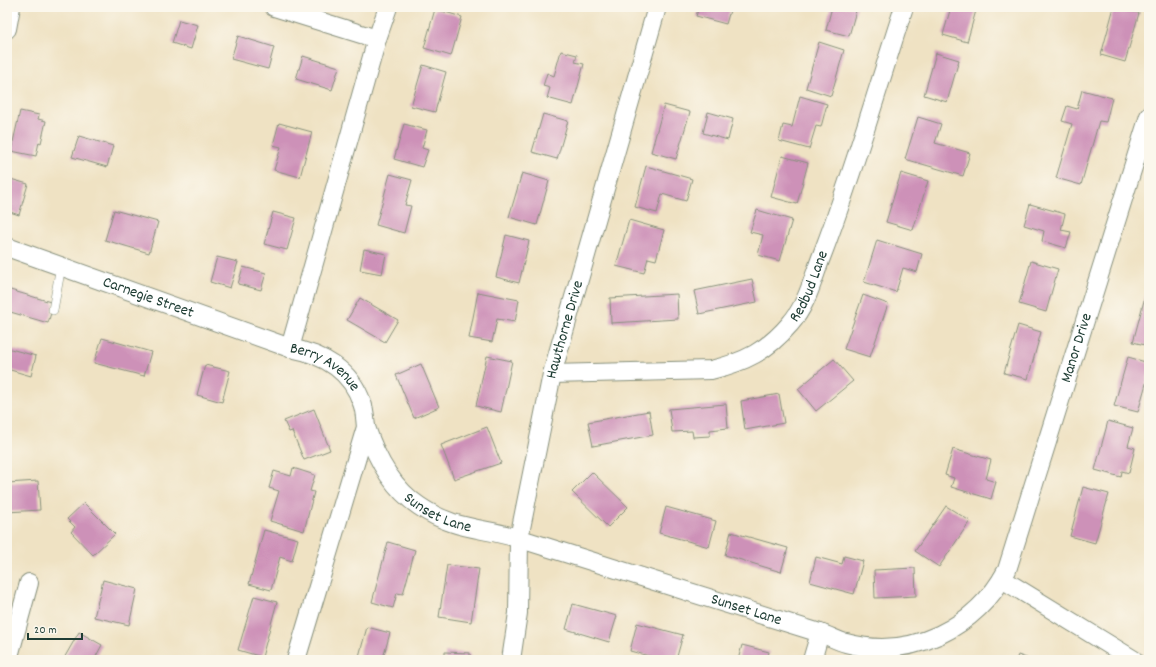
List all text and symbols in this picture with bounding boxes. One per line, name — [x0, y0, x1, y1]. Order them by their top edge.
street label: Redbud Lane — [784, 247, 834, 327]
street label: Carnegie Street — [99, 271, 197, 324]
street label: Hawthorne Drive — [540, 278, 590, 381]
street label: Manor Drive — [1055, 310, 1098, 386]
street label: Berry Avenue — [288, 337, 366, 396]
street label: Sunset Lane — [398, 487, 474, 539]
street label: Sunset Lane — [708, 588, 785, 632]
scale bar — [28, 615, 82, 641]
text: 20 m — [34, 622, 57, 639]

